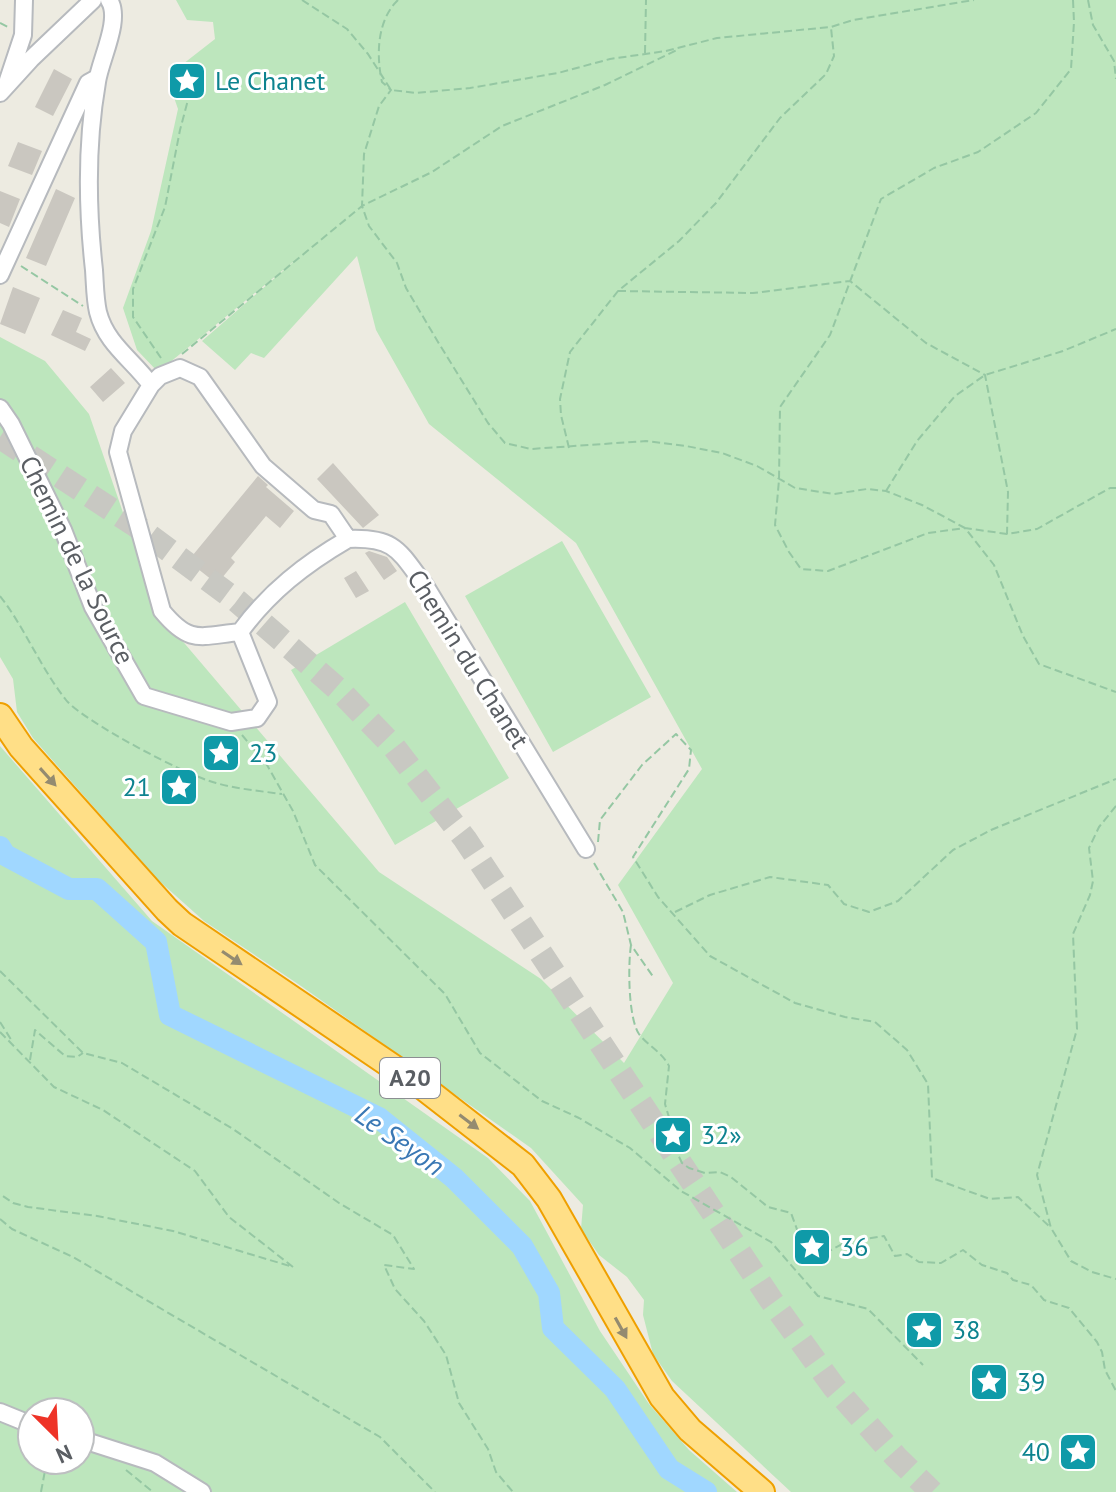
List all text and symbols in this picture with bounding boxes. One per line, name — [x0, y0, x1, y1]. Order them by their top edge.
place icon: Le Chanet — [166, 60, 208, 102]
place label: Le Chanet — [215, 64, 325, 97]
street label: Chemin de la Source — [13, 450, 142, 669]
street label: Chemin du Chanet — [400, 563, 537, 754]
place icon: 23 — [200, 732, 242, 774]
place label: 23 — [249, 736, 277, 769]
place icon: 21 — [158, 766, 200, 808]
one-way arrow — [38, 767, 56, 786]
place label: 21 — [123, 770, 151, 803]
one-way arrow — [222, 950, 243, 965]
road number: A20 — [380, 1058, 440, 1098]
water label: Le Seyon — [348, 1096, 452, 1184]
one-way arrow — [459, 1113, 480, 1129]
place icon: 32» — [652, 1114, 694, 1156]
place label: 32» — [701, 1118, 742, 1151]
place icon: 36 — [791, 1226, 833, 1268]
place label: 36 — [840, 1230, 868, 1263]
place icon: 38 — [903, 1309, 945, 1351]
place label: 38 — [952, 1313, 980, 1346]
one-way arrow — [614, 1317, 628, 1339]
place icon: 39 — [968, 1361, 1010, 1403]
place label: 39 — [1017, 1365, 1045, 1398]
north arrow — [16, 1396, 96, 1476]
place icon: 40 — [1057, 1431, 1099, 1473]
place label: 40 — [1022, 1435, 1050, 1468]
text: N — [52, 1439, 76, 1470]

